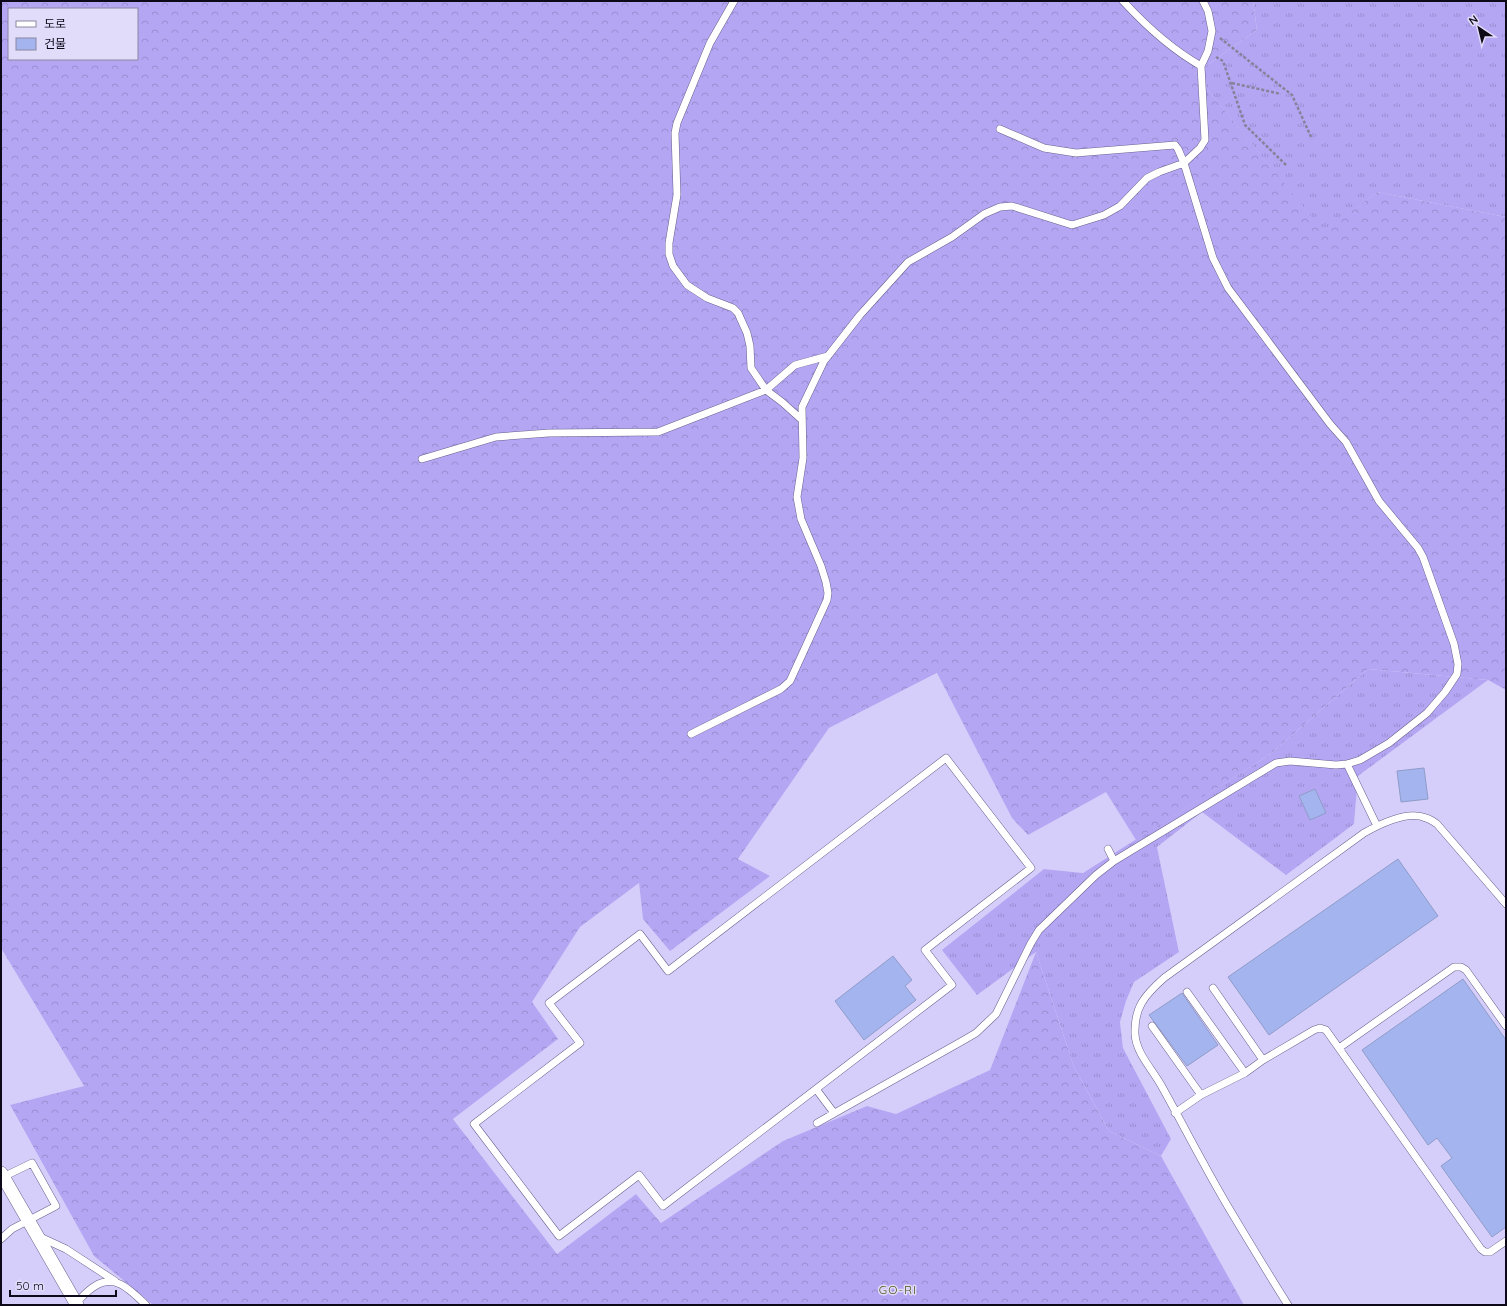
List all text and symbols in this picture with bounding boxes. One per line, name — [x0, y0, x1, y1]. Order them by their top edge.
legend — [8, 8, 138, 60]
north arrow — [1459, 8, 1499, 48]
text: N — [1466, 12, 1481, 28]
text: 도로 — [44, 16, 66, 31]
text: 건물 — [44, 36, 66, 51]
scale bar — [10, 1272, 116, 1298]
text: 50 m — [16, 1278, 44, 1293]
district label: GO-RI — [879, 1282, 917, 1297]

